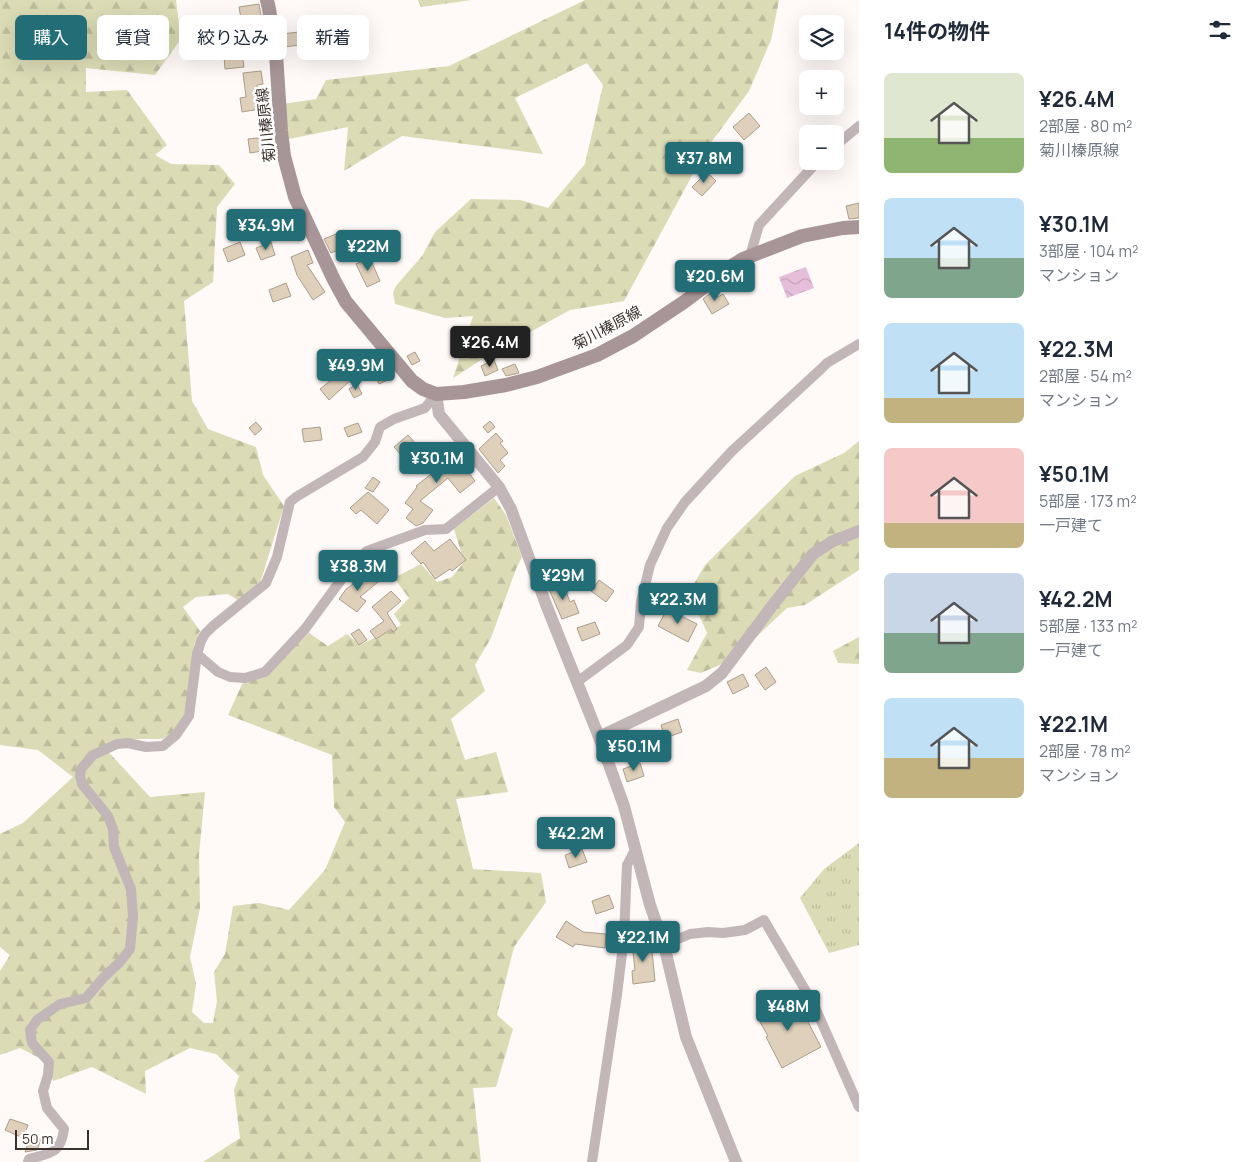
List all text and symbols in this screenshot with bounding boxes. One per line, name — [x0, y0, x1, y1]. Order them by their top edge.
chip: 購入 — [15, 15, 87, 60]
chip: 賃貸 — [97, 15, 169, 60]
chip: 絞り込み — [179, 15, 287, 60]
chip: 新着 — [297, 15, 369, 60]
map controls — [799, 15, 844, 170]
button: layers — [799, 15, 844, 60]
icon: filters — [1206, 16, 1234, 44]
text: 14件の物件 — [884, 17, 990, 45]
button: + — [799, 70, 844, 115]
text: ¥26.4M — [1039, 85, 1115, 113]
street label: 菊川榛原線 — [251, 87, 280, 163]
icon: home — [924, 93, 984, 153]
text: 2部屋 · 80 m² — [1039, 115, 1132, 137]
button: − — [799, 125, 844, 170]
text: 菊川榛原線 — [1039, 139, 1119, 161]
pin: ¥37.8M — [663, 142, 745, 184]
text: ¥37.8M — [676, 147, 732, 169]
pin: ¥34.9M — [225, 208, 307, 251]
text: ¥30.1M — [1039, 210, 1109, 238]
text: ¥34.9M — [238, 214, 294, 236]
icon: home — [924, 218, 984, 278]
pin: ¥22M — [338, 230, 398, 272]
text: ¥22M — [347, 235, 389, 257]
text: 3部屋 · 104 m² — [1039, 240, 1138, 262]
pin: ¥20.6M — [674, 260, 756, 302]
text: マンション — [1039, 264, 1119, 286]
text: ¥20.6M — [686, 265, 744, 287]
street label: 菊川榛原線 — [569, 301, 645, 354]
pin: ¥26.4M — [449, 326, 531, 368]
text: ¥26.4M — [461, 331, 519, 353]
text: ¥22.3M — [1039, 335, 1113, 363]
icon: home — [924, 343, 984, 403]
pin: ¥49.9M — [315, 348, 397, 391]
text: ¥49.9M — [328, 354, 384, 376]
text: 2部屋 · 54 m² — [1039, 365, 1132, 387]
text: マンション — [1039, 389, 1119, 411]
pin: ¥30.1M — [396, 442, 478, 484]
text: ¥30.1M — [410, 447, 464, 469]
text: ¥50.1M — [1039, 460, 1109, 488]
icon: home — [924, 468, 984, 528]
text: 5部屋 · 173 m² — [1039, 490, 1137, 512]
text: 一戸建て — [1039, 514, 1103, 536]
pin: ¥38.3M — [317, 550, 399, 592]
text: ¥38.3M — [330, 555, 386, 577]
pin: ¥29M — [533, 558, 593, 601]
text: ¥29M — [542, 564, 584, 586]
pin: ¥22.3M — [637, 582, 719, 625]
text: ¥42.2M — [1039, 585, 1113, 613]
text: ¥22.3M — [650, 588, 706, 610]
icon: home — [924, 593, 984, 653]
text: 5部屋 · 133 m² — [1039, 615, 1137, 637]
text: 一戸建て — [1039, 639, 1103, 661]
text: ¥22.1M — [1039, 710, 1108, 738]
icon: home — [924, 718, 984, 778]
pin: ¥50.1M — [593, 730, 675, 772]
text: ¥50.1M — [607, 735, 661, 757]
text: 2部屋 · 78 m² — [1039, 740, 1131, 762]
text: マンション — [1039, 764, 1119, 786]
pin: ¥42.2M — [535, 816, 617, 859]
text: ¥42.2M — [548, 822, 604, 844]
pin: ¥22.1M — [602, 920, 684, 963]
text: ¥22.1M — [617, 926, 669, 948]
pin: ¥48M — [758, 990, 818, 1032]
text: ¥48M — [767, 995, 809, 1017]
scale bar — [15, 1127, 89, 1150]
text: 50 m — [22, 1129, 53, 1148]

